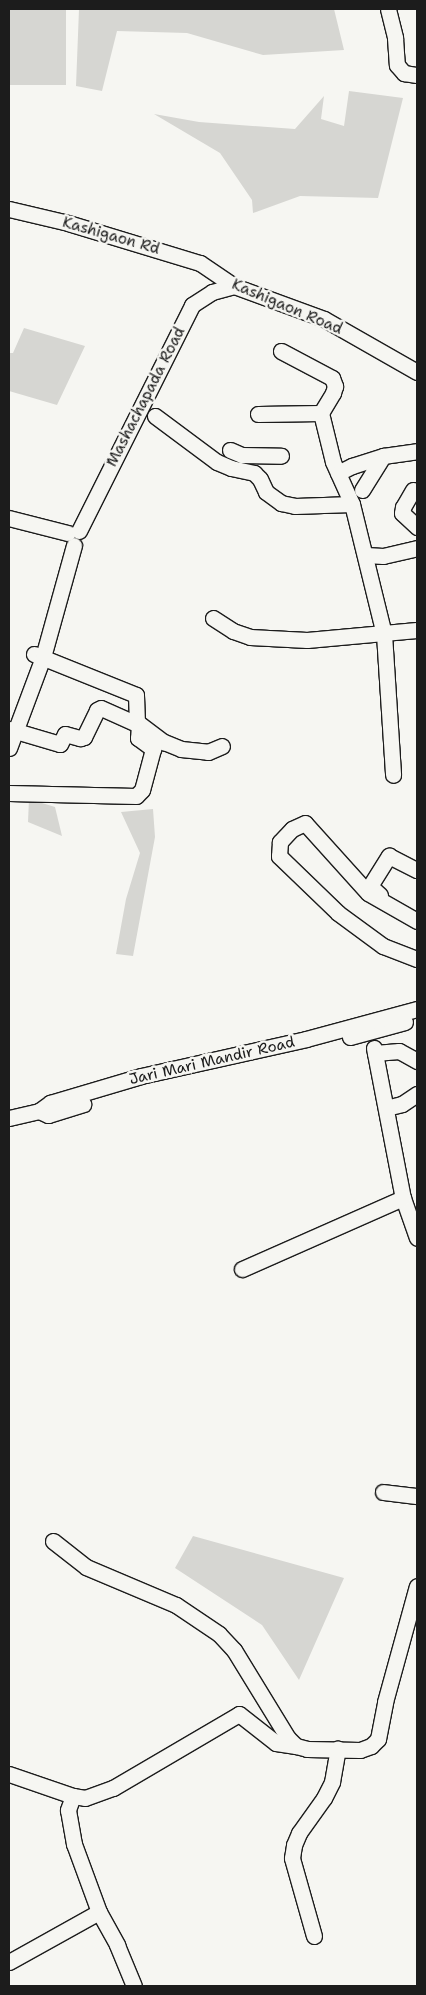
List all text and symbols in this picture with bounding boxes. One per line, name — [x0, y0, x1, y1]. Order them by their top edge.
street label: Kashigaon Rd — [60, 214, 162, 258]
street label: Kashigaon Road — [229, 276, 345, 338]
street label: Mashachapada Road — [103, 324, 189, 470]
street label: Jari Mari Mandir Road — [127, 1033, 297, 1089]

